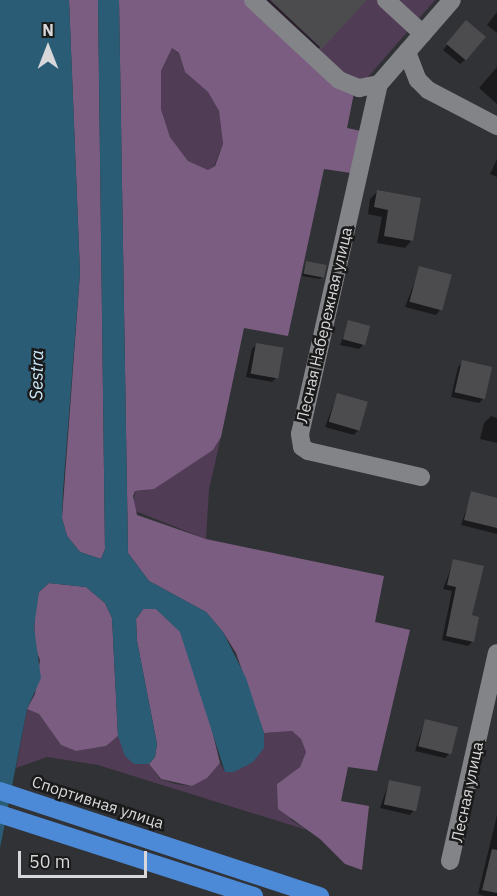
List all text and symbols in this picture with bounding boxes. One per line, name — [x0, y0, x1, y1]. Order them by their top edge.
north arrow — [18, 18, 78, 78]
text: N — [42, 20, 54, 40]
street label: Лесная Набережная улица — [292, 225, 356, 425]
water label: Sestra — [26, 350, 48, 400]
street label: Лесная улица — [447, 740, 487, 844]
street label: Спортивная улица — [30, 772, 166, 832]
scale bar — [21, 839, 150, 877]
text: 50 m — [29, 850, 71, 873]

